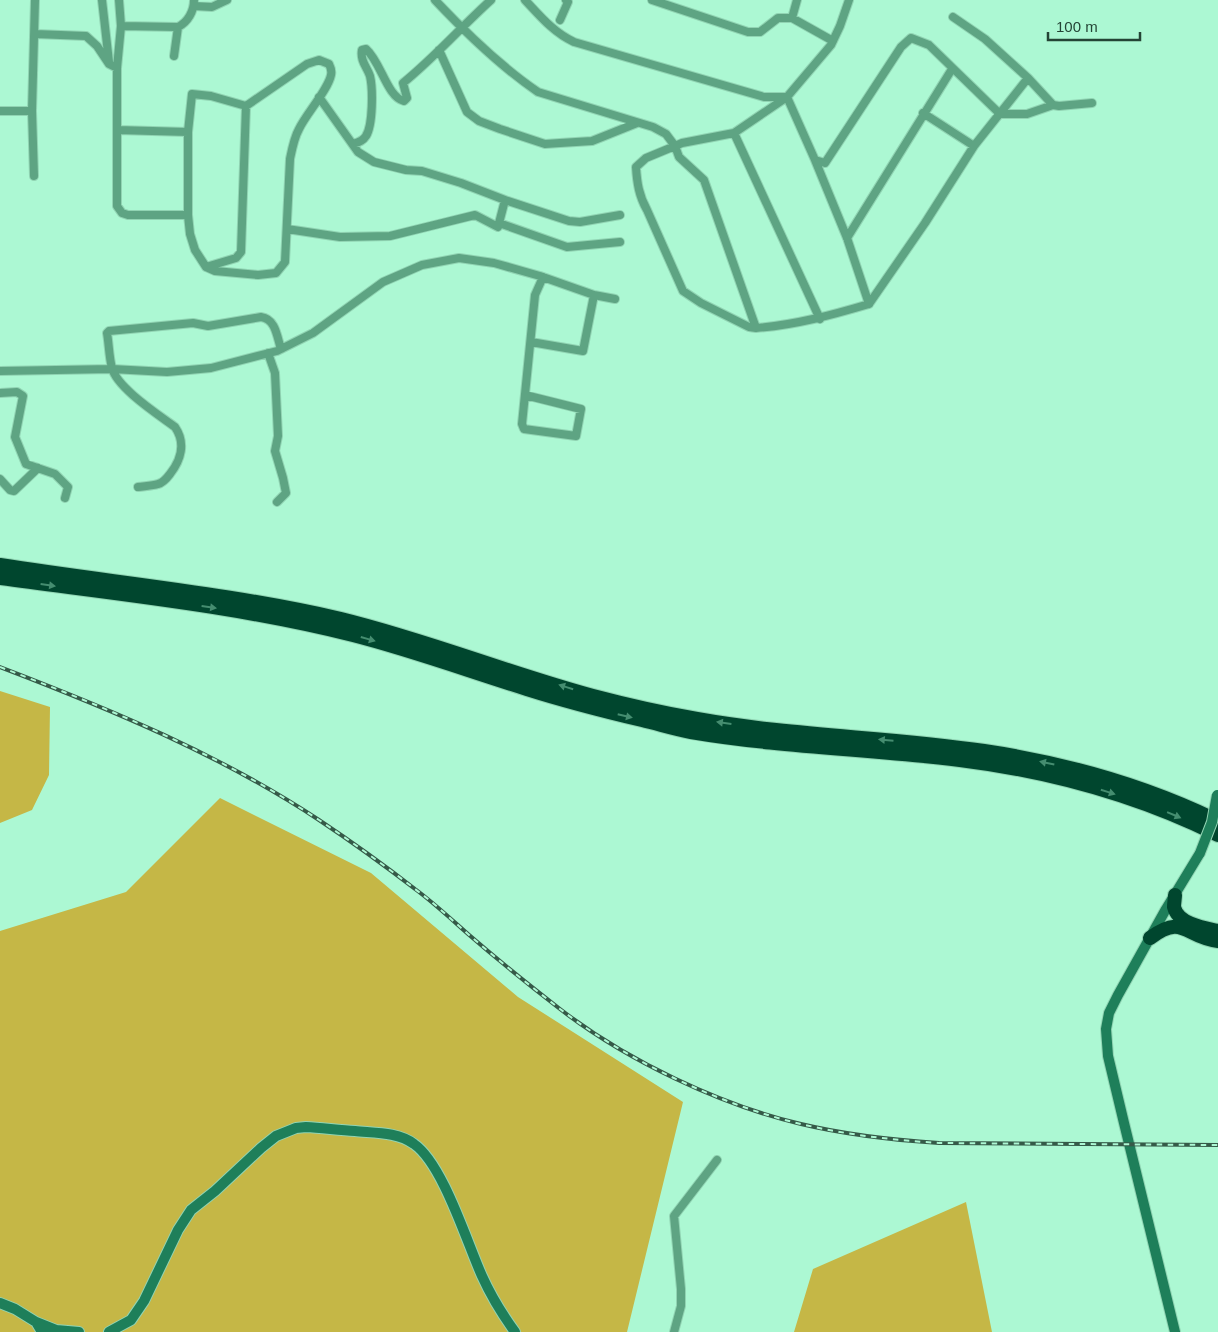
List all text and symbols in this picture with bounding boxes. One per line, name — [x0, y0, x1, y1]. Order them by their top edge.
scale bar — [1048, 10, 1140, 42]
text: 100 m — [1056, 18, 1098, 35]
one-way arrow — [41, 581, 57, 589]
one-way arrow — [202, 603, 218, 611]
one-way arrow — [361, 636, 376, 644]
one-way arrow — [558, 683, 573, 691]
one-way arrow — [617, 712, 632, 720]
one-way arrow — [716, 719, 732, 727]
one-way arrow — [878, 736, 894, 744]
one-way arrow — [1039, 759, 1054, 767]
one-way arrow — [1101, 788, 1116, 796]
one-way arrow — [1167, 811, 1181, 819]

